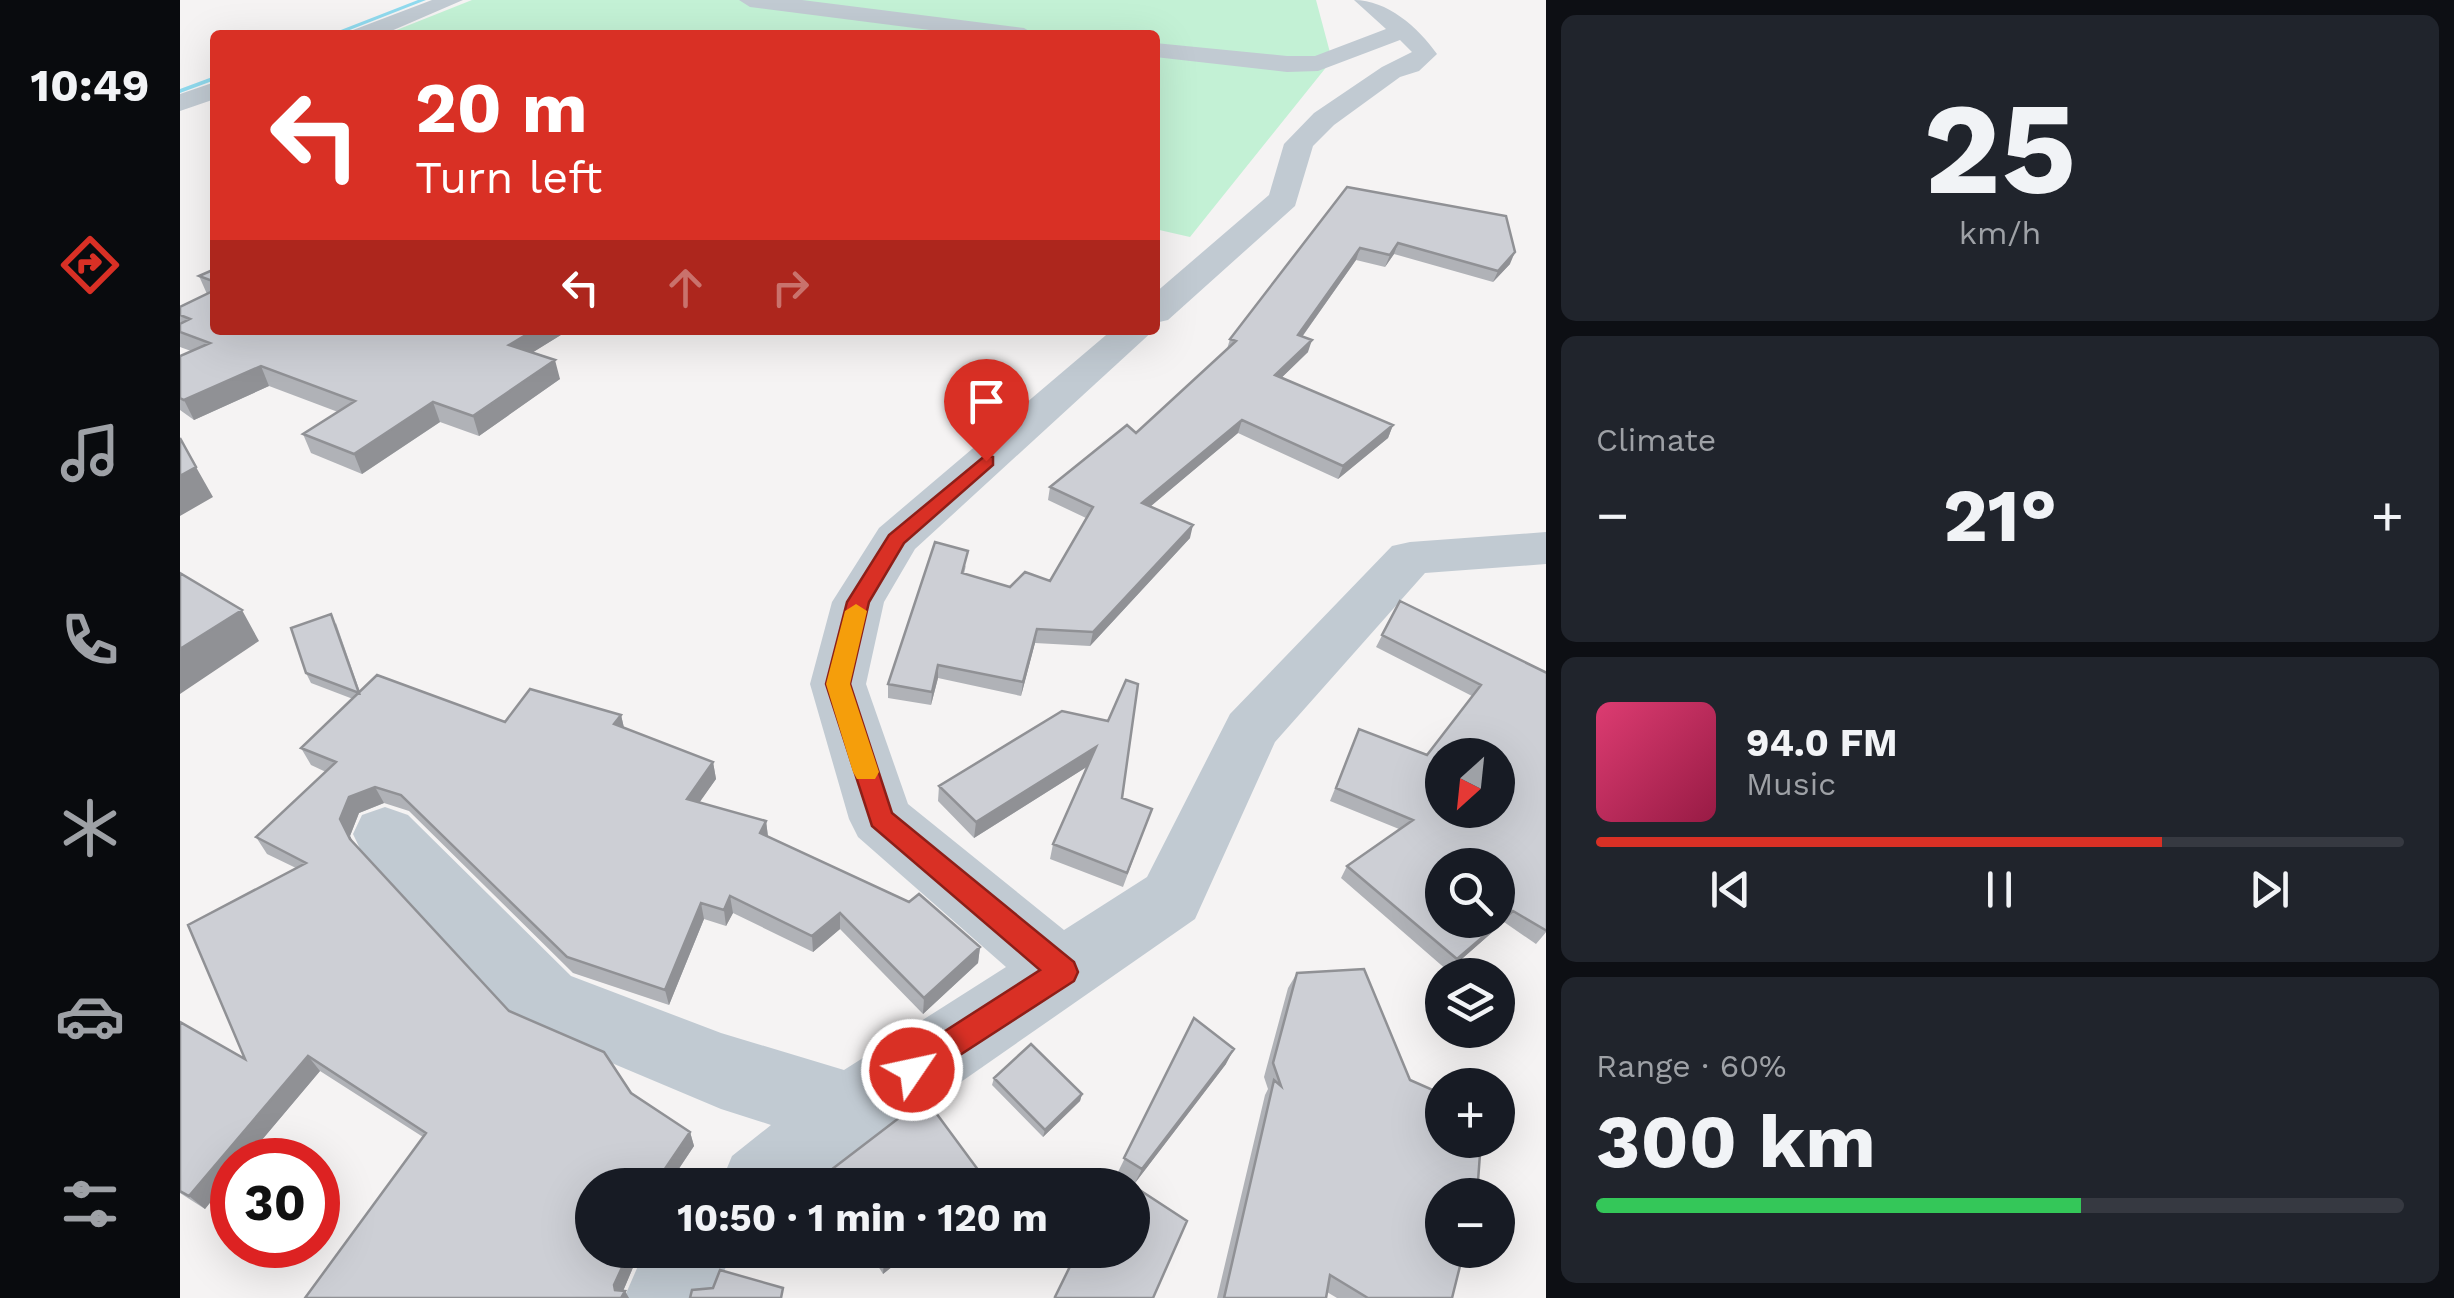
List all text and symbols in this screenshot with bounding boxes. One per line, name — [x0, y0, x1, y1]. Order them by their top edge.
text: 10:49 — [31, 59, 149, 112]
text: 20 m — [415, 67, 588, 149]
icon: left — [250, 70, 380, 200]
text: 25 — [1923, 72, 2077, 225]
text: Turn left — [415, 151, 602, 204]
text: km/h — [1959, 214, 2041, 252]
icon: directions — [55, 230, 125, 300]
icon: left — [553, 260, 608, 315]
icon: ahead — [658, 260, 713, 315]
icon: right — [763, 260, 818, 315]
pin — [944, 359, 1029, 462]
icon: arrive — [959, 374, 1014, 429]
icon: music — [55, 418, 125, 488]
text: Climate — [1596, 421, 1716, 459]
text: 21° — [1943, 471, 2057, 559]
text: − — [1596, 483, 1629, 547]
text: + — [2371, 483, 2404, 547]
icon: phone — [55, 605, 125, 675]
text: 94.0 FM — [1746, 721, 1898, 765]
north arrow — [1425, 738, 1515, 828]
map controls — [1425, 738, 1515, 1268]
text: Music — [1746, 765, 1836, 803]
icon: climate — [55, 793, 125, 863]
button: search — [1425, 848, 1515, 938]
icon: previous — [1703, 862, 1758, 917]
icon: pause — [1972, 862, 2027, 917]
icon: next — [2242, 862, 2297, 917]
button: layers — [1425, 958, 1515, 1048]
icon: car — [55, 981, 125, 1051]
position arrow — [860, 1018, 964, 1122]
text: Range · 60% — [1596, 1047, 1787, 1085]
button: + — [1425, 1068, 1515, 1158]
text: 300 km — [1596, 1097, 1876, 1185]
speed limit sign: 30 — [210, 1138, 340, 1268]
icon: filters — [55, 1169, 125, 1239]
button: − — [1425, 1178, 1515, 1268]
text: 10:50 · 1 min · 120 m — [677, 1196, 1048, 1240]

